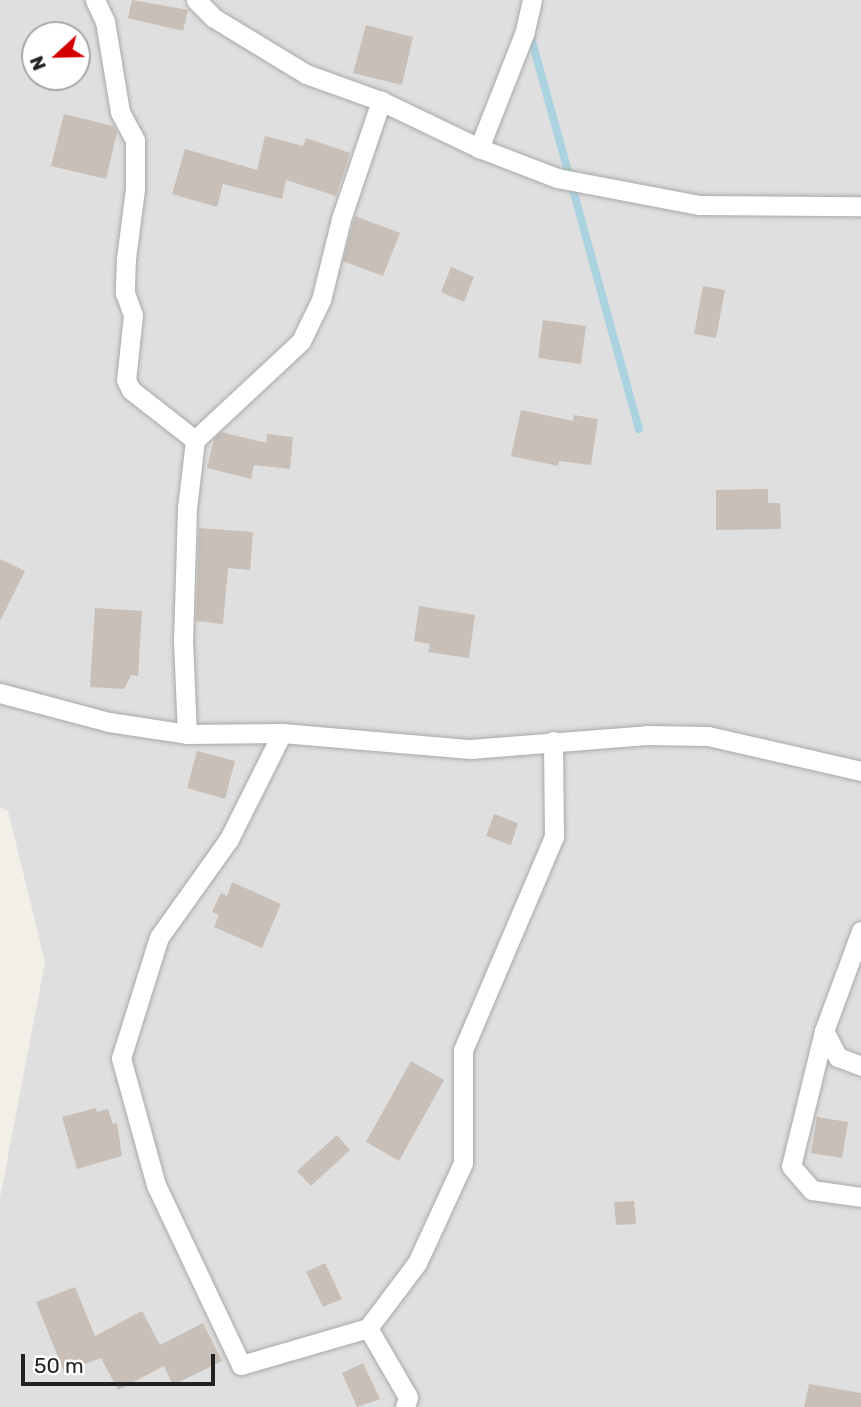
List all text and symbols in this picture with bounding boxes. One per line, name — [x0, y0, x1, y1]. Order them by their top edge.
north arrow — [21, 21, 91, 91]
text: N — [25, 53, 51, 74]
scale bar — [24, 1340, 219, 1384]
text: 50 m — [34, 1353, 84, 1378]

